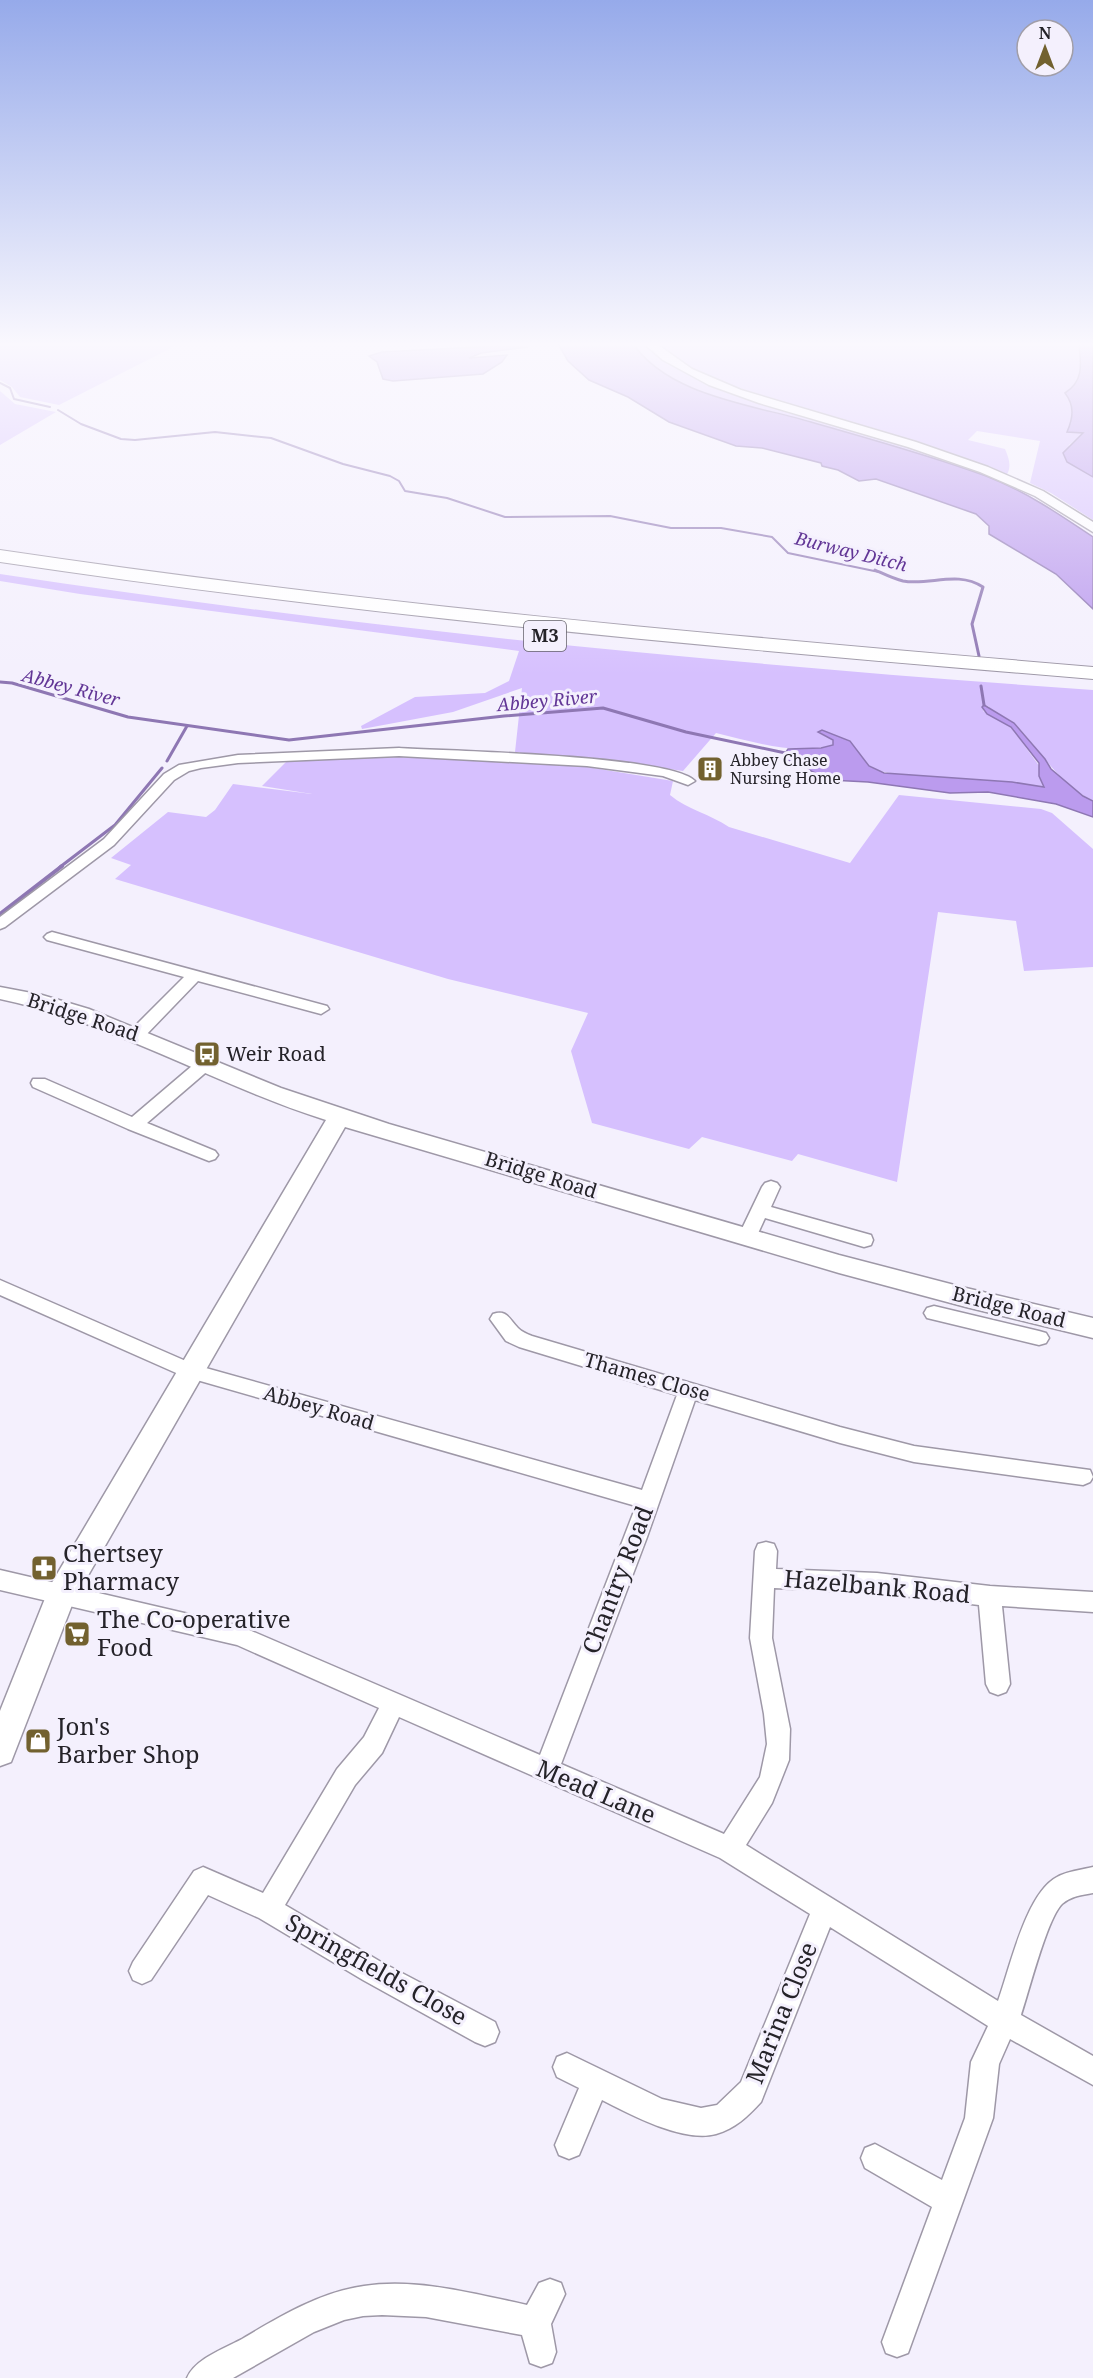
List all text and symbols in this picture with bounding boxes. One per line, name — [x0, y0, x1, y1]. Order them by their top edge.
north arrow — [1015, 18, 1075, 78]
text: N — [1039, 22, 1052, 44]
water label: Burway Ditch — [792, 525, 910, 577]
road number: M3 — [524, 621, 566, 651]
water label: Abbey River — [18, 662, 123, 712]
water label: Abbey River — [494, 684, 599, 717]
place label: Abbey Chase Nursing Home — [730, 749, 841, 789]
building icon: Abbey Chase Nursing Home — [695, 754, 725, 784]
street label: Bridge Road — [24, 986, 143, 1047]
bus stop icon: Weir Road — [192, 1039, 222, 1069]
place label: Weir Road — [226, 1040, 326, 1067]
street label: Bridge Road — [482, 1145, 601, 1204]
street label: Bridge Road — [950, 1279, 1069, 1334]
street label: Thames Close — [581, 1346, 713, 1407]
street label: Abbey Road — [261, 1379, 378, 1436]
street label: Chantry Road — [573, 1500, 660, 1658]
place label: Chertsey Pharmacy — [63, 1536, 180, 1597]
pharmacy icon: Chertsey Pharmacy — [29, 1553, 59, 1583]
street label: Hazelbank Road — [783, 1561, 972, 1610]
place label: The Co-operative Food — [97, 1602, 291, 1663]
supermarket icon: The Co-operative Food — [62, 1619, 92, 1649]
place label: Jon's Barber Shop — [56, 1709, 200, 1770]
shop icon: Jon's Barber Shop — [23, 1726, 53, 1756]
street label: Mead Lane — [532, 1751, 661, 1831]
street label: Springfields Close — [280, 1905, 473, 2032]
street label: Marina Close — [737, 1937, 824, 2088]

